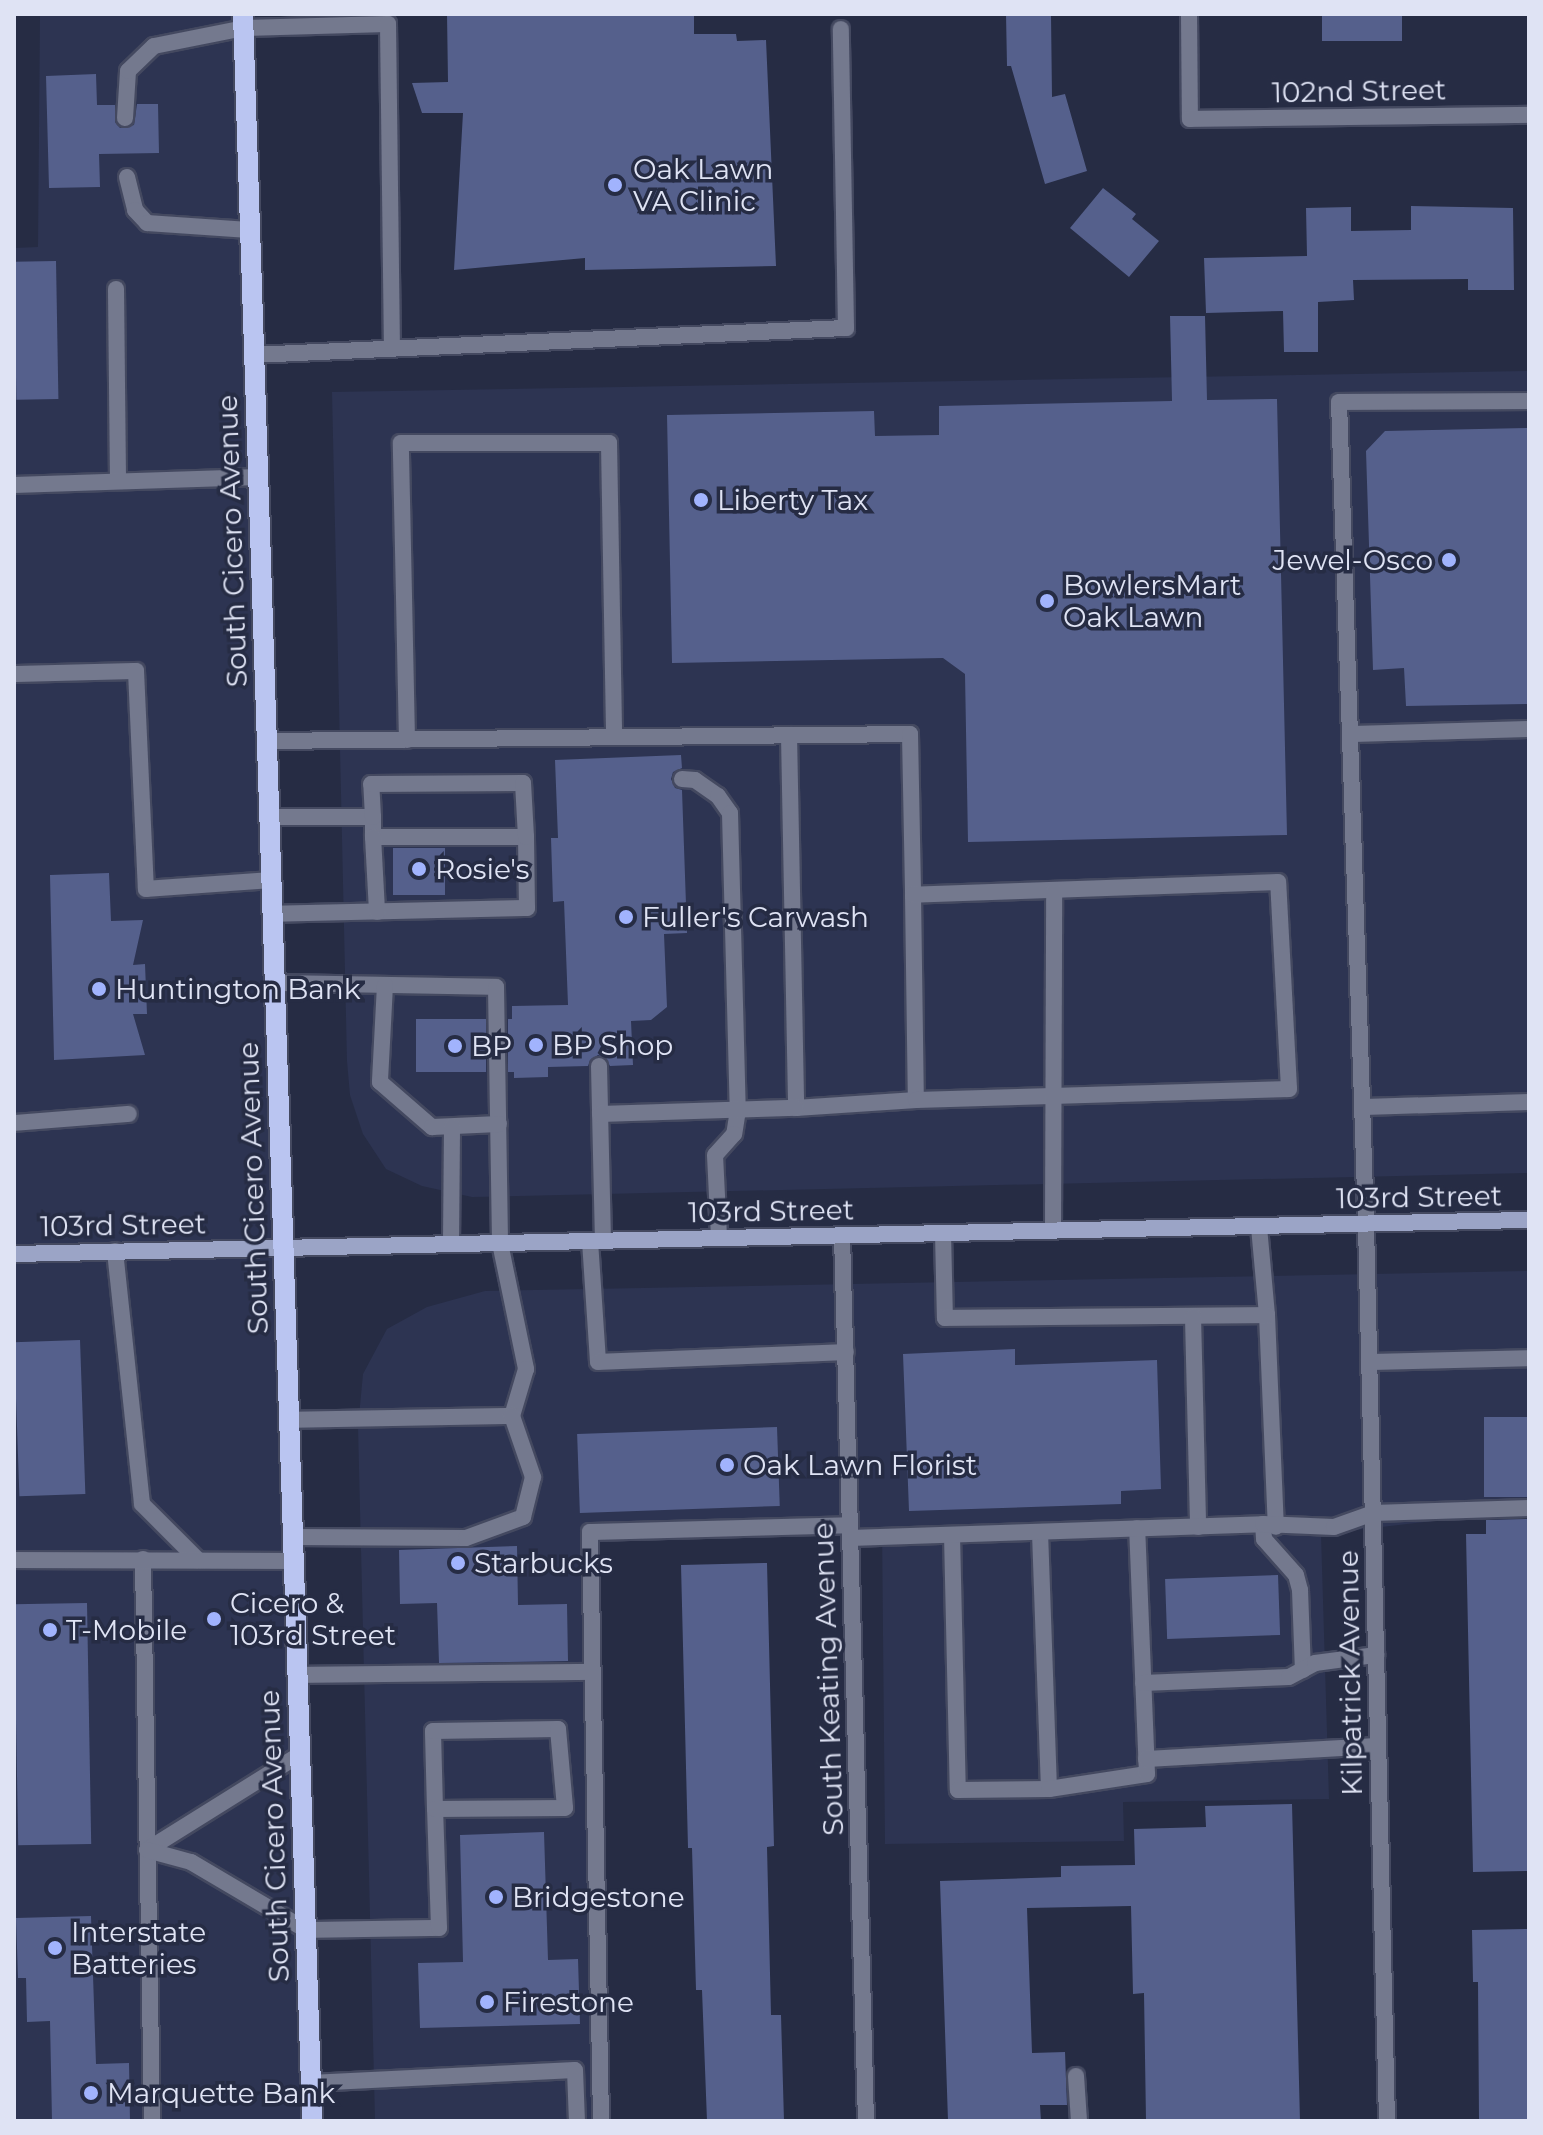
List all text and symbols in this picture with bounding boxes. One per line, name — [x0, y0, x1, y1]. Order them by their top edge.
street label: 102nd Street — [1271, 73, 1447, 109]
place label: Oak Lawn VA Clinic — [633, 152, 773, 218]
marker: Oak Lawn VA Clinic — [604, 174, 626, 196]
street label: South Cicero Avenue — [210, 394, 254, 688]
place label: Liberty Tax — [717, 483, 868, 517]
marker: Liberty Tax — [692, 491, 710, 509]
place label: Jewel-Osco — [1273, 543, 1433, 577]
marker: Jewel-Osco — [1440, 551, 1458, 569]
place label: BowlersMart Oak Lawn — [1063, 568, 1241, 634]
marker: BowlersMart Oak Lawn — [1038, 592, 1056, 610]
place label: Rosie's — [435, 852, 530, 886]
marker: Rosie's — [410, 860, 428, 878]
place label: Fuller's Carwash — [642, 900, 869, 934]
marker: Fuller's Carwash — [617, 908, 635, 926]
place label: Huntington Bank — [115, 972, 360, 1006]
marker: Huntington Bank — [90, 980, 108, 998]
place label: BP Shop — [552, 1028, 673, 1062]
place label: BP — [471, 1029, 512, 1063]
marker: BP Shop — [527, 1036, 545, 1054]
marker: BP — [446, 1037, 464, 1055]
street label: South Cicero Avenue — [231, 1041, 275, 1335]
street label: 103rd Street — [1336, 1179, 1502, 1215]
street label: 103rd Street — [688, 1193, 854, 1229]
street label: 103rd Street — [40, 1207, 206, 1243]
place label: Oak Lawn Florist — [743, 1448, 977, 1482]
marker: Oak Lawn Florist — [718, 1456, 736, 1474]
street label: South Keating Avenue — [806, 1522, 850, 1836]
place label: Starbucks — [474, 1546, 613, 1580]
street label: Kilpatrick Avenue — [1331, 1550, 1369, 1796]
marker: Starbucks — [449, 1554, 467, 1572]
place label: Cicero & 103rd Street — [230, 1586, 396, 1652]
marker: Cicero & 103rd Street — [205, 1610, 223, 1628]
place label: T-Mobile — [66, 1613, 187, 1647]
marker: T-Mobile — [41, 1621, 59, 1639]
street label: South Cicero Avenue — [252, 1689, 296, 1983]
place label: Bridgestone — [512, 1880, 685, 1914]
marker: Bridgestone — [487, 1888, 505, 1906]
place label: Interstate Batteries — [71, 1915, 206, 1981]
marker: Interstate Batteries — [46, 1939, 64, 1957]
place label: Firestone — [503, 1985, 634, 2019]
marker: Firestone — [478, 1993, 496, 2011]
place label: Marquette Bank — [107, 2076, 335, 2110]
marker: Marquette Bank — [82, 2084, 100, 2102]

